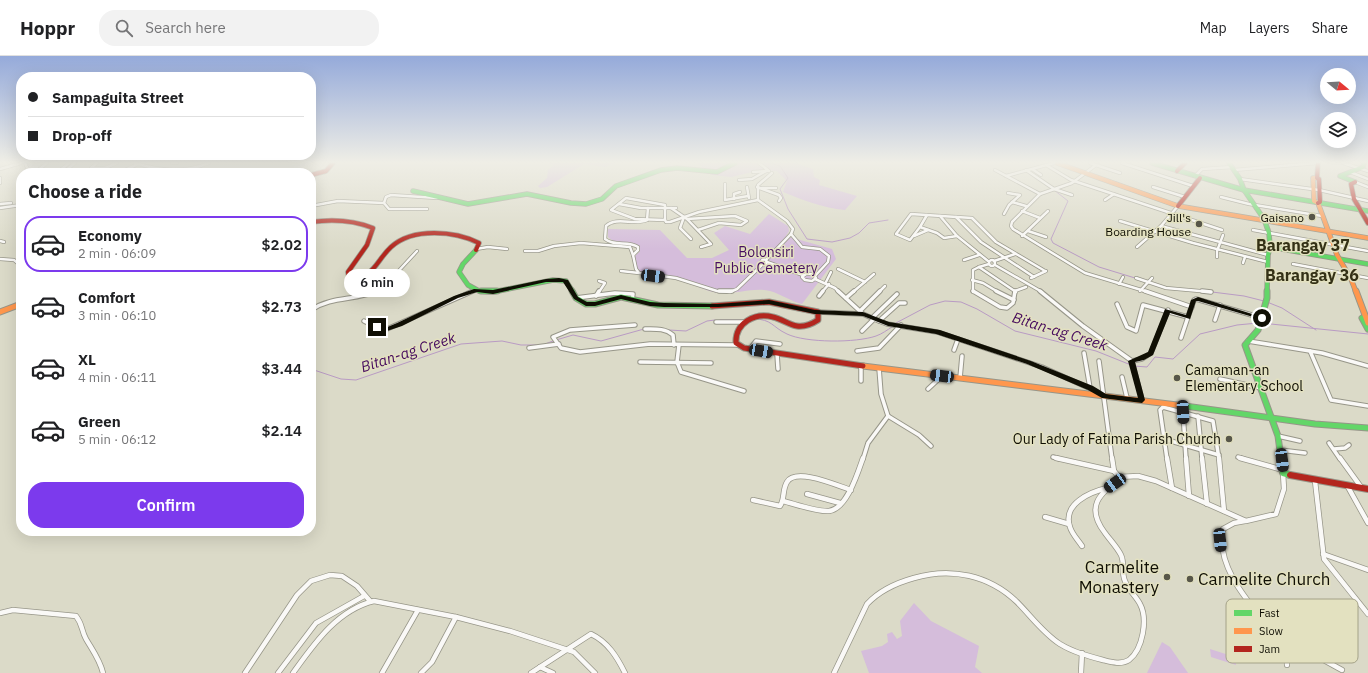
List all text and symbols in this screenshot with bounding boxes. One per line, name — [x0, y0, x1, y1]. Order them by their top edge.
search box — [99, 10, 379, 46]
text: Hoppr — [20, 16, 75, 40]
icon: search — [113, 17, 135, 39]
text: Search here — [145, 18, 226, 37]
text: Map — [1200, 19, 1227, 37]
text: Layers — [1249, 19, 1290, 37]
text: Share — [1312, 19, 1348, 37]
north arrow — [1320, 68, 1356, 104]
map controls — [1320, 68, 1356, 148]
text: Sampaguita Street — [52, 88, 184, 107]
button: layers — [1320, 112, 1356, 148]
text: Drop-off — [52, 126, 112, 145]
text: Choose a ride — [28, 180, 142, 203]
place label: Jill's Boarding House — [1105, 210, 1191, 239]
place label: Gaisano — [1260, 210, 1304, 225]
marker: Gaisano — [1307, 212, 1317, 222]
marker: Jill's Boarding House — [1194, 219, 1204, 229]
icon: car — [30, 226, 66, 262]
text: Economy — [78, 226, 142, 245]
text: $2.02 — [262, 235, 302, 254]
district label: Barangay 37 — [1256, 235, 1350, 255]
park label: Bolonsiri Public Cemetery — [714, 243, 818, 277]
text: 2 min · 06:09 — [78, 245, 156, 262]
district label: Barangay 36 — [1265, 265, 1359, 285]
callout: 6 min — [344, 269, 410, 297]
car — [640, 269, 666, 283]
text: 6 min — [360, 274, 394, 291]
icon: car — [30, 288, 66, 324]
text: Comfort — [78, 288, 135, 307]
text: $2.73 — [262, 297, 302, 316]
text: 3 min · 06:10 — [78, 307, 156, 324]
water label: Bitan-ag Creek — [1010, 307, 1110, 355]
route start — [1253, 309, 1271, 327]
route end — [368, 318, 386, 336]
water label: Bitan-ag Creek — [358, 328, 458, 376]
car — [748, 343, 774, 359]
icon: car — [30, 350, 66, 386]
text: XL — [78, 350, 96, 369]
text: $3.44 — [262, 359, 302, 378]
place label: Camaman-an Elementary School — [1185, 361, 1303, 395]
text: 4 min · 06:11 — [78, 369, 156, 386]
car — [929, 369, 955, 383]
marker: Camaman-an Elementary School — [1172, 373, 1182, 383]
car — [1176, 400, 1190, 424]
icon: car — [30, 412, 66, 448]
text: Green — [78, 412, 121, 431]
text: $2.14 — [262, 421, 302, 440]
place label: Our Lady of Fatima Parish Church — [1013, 430, 1221, 448]
text: 5 min · 06:12 — [78, 431, 156, 448]
marker: Our Lady of Fatima Parish Church — [1224, 434, 1234, 444]
car — [1275, 447, 1289, 473]
car — [1102, 471, 1128, 495]
button: Confirm — [28, 482, 304, 528]
car — [1213, 527, 1227, 553]
place label: Carmelite Monastery — [1079, 556, 1160, 598]
place label: Carmelite Church — [1198, 568, 1330, 590]
marker: Carmelite Monastery — [1162, 572, 1172, 582]
marker: Carmelite Church — [1185, 574, 1195, 584]
legend — [1226, 599, 1358, 663]
text: Fast — [1259, 606, 1280, 620]
text: Slow — [1259, 624, 1283, 638]
text: Jam — [1259, 642, 1280, 656]

